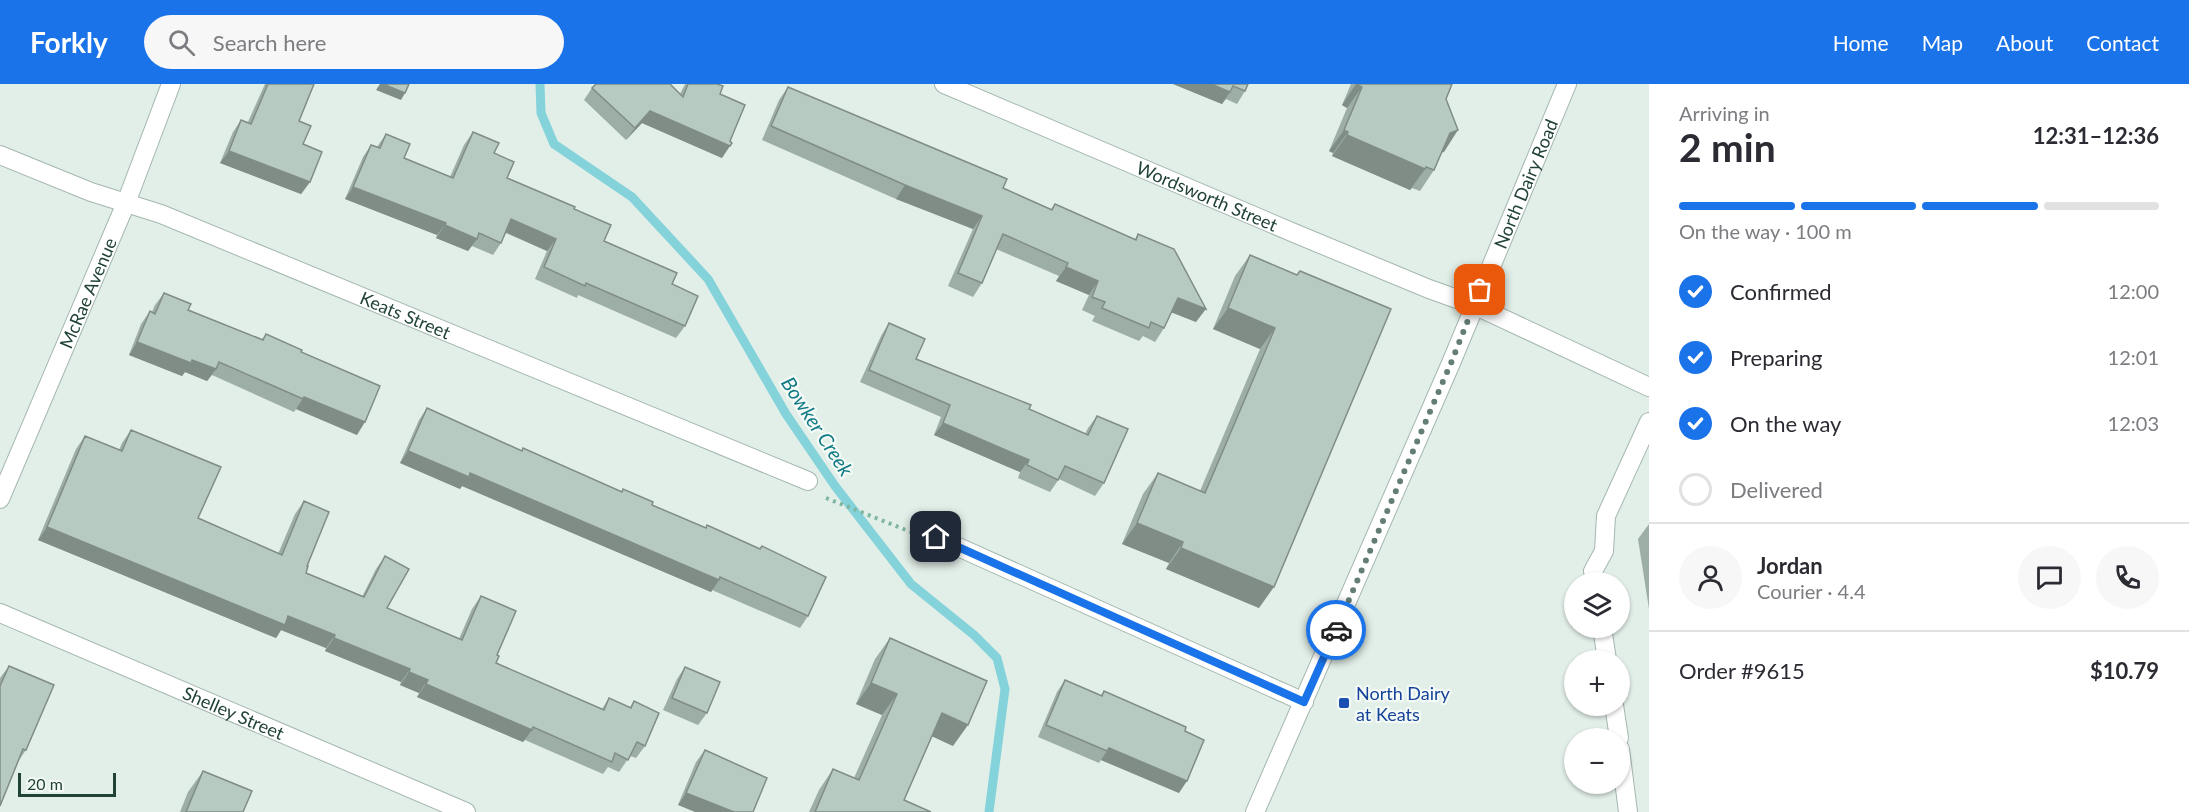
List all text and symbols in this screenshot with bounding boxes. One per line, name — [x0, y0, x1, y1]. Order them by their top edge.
search box — [144, 15, 564, 69]
text: Forkly — [30, 25, 108, 59]
icon: search — [165, 26, 198, 59]
text: Search here — [213, 29, 326, 56]
text: Home — [1833, 30, 1889, 55]
text: Map — [1922, 30, 1963, 55]
text: About — [1996, 30, 2053, 55]
text: Contact — [2086, 30, 2159, 55]
text: Arriving in — [1679, 101, 1770, 125]
street label: North Dairy Road — [1489, 116, 1562, 252]
text: 12:31–12:36 — [2033, 122, 2159, 149]
text: 2 min — [1679, 124, 1776, 170]
street label: Wordsworth Street — [1133, 156, 1282, 236]
text: On the way · 100 m — [1679, 219, 1852, 243]
street label: McRae Avenue — [54, 234, 121, 352]
pin — [1454, 264, 1505, 315]
icon: bag — [1463, 273, 1496, 306]
icon: check — [1679, 275, 1712, 308]
text: Confirmed — [1730, 278, 1832, 305]
text: 12:00 — [2108, 279, 2159, 303]
street label: Keats Street — [357, 286, 454, 344]
icon: check — [1679, 341, 1712, 374]
text: Preparing — [1730, 344, 1822, 371]
text: 12:01 — [2108, 345, 2159, 369]
water label: Bowker Creek — [777, 372, 859, 481]
icon: check — [1679, 407, 1712, 440]
text: On the way — [1730, 410, 1841, 437]
text: 12:03 — [2108, 411, 2159, 435]
text: Delivered — [1730, 476, 1823, 503]
pin — [910, 511, 961, 562]
icon: home — [919, 520, 952, 553]
button: person — [1679, 546, 1742, 609]
button: chat — [2018, 546, 2081, 609]
button: phone — [2096, 546, 2159, 609]
text: Jordan — [1757, 552, 1823, 579]
map controls — [1564, 572, 1630, 794]
button: layers — [1564, 572, 1630, 638]
text: Courier · 4.4 — [1757, 579, 1866, 603]
courier — [1306, 600, 1366, 660]
icon: car — [1320, 614, 1353, 647]
button: + — [1564, 650, 1630, 716]
text: Order #9615 — [1679, 657, 1805, 684]
text: $10.79 — [2090, 657, 2159, 684]
street label: Shelley Street — [180, 681, 288, 744]
place label: North Dairy at Keats — [1356, 682, 1451, 725]
marker: North Dairy at Keats — [1337, 696, 1351, 710]
button: − — [1564, 728, 1630, 794]
scale bar — [18, 770, 116, 798]
text: 20 m — [27, 774, 63, 793]

